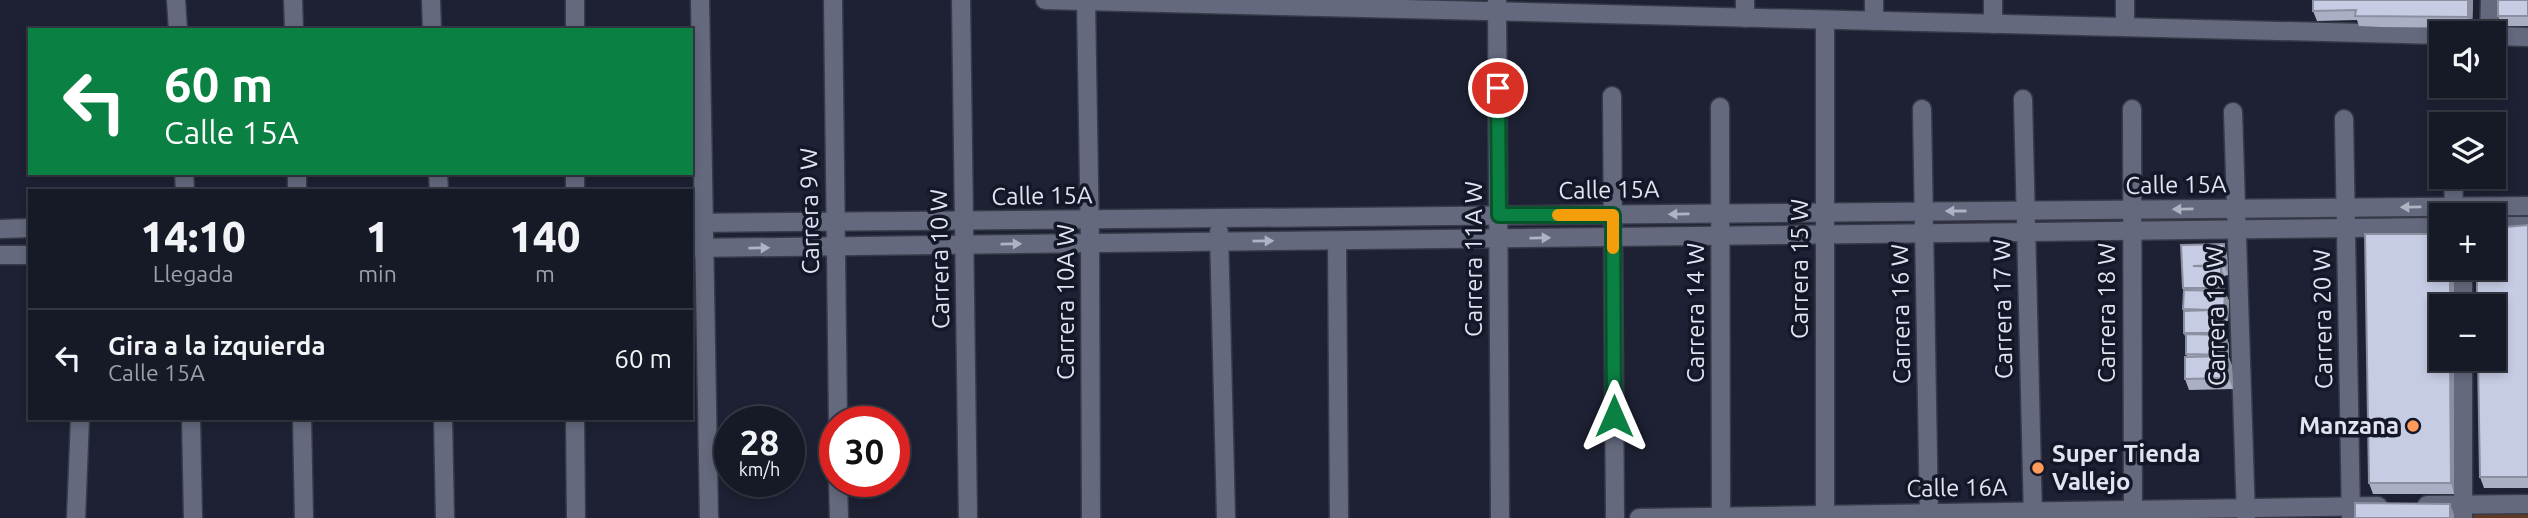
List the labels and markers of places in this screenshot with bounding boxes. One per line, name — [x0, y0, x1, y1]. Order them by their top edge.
pin — [1468, 58, 1528, 118]
place label: Manzana — [2299, 412, 2399, 439]
marker: Manzana — [2405, 418, 2421, 434]
place label: Super Tienda Vallejo — [2052, 440, 2200, 495]
marker: Super Tienda Vallejo — [2030, 460, 2046, 476]

